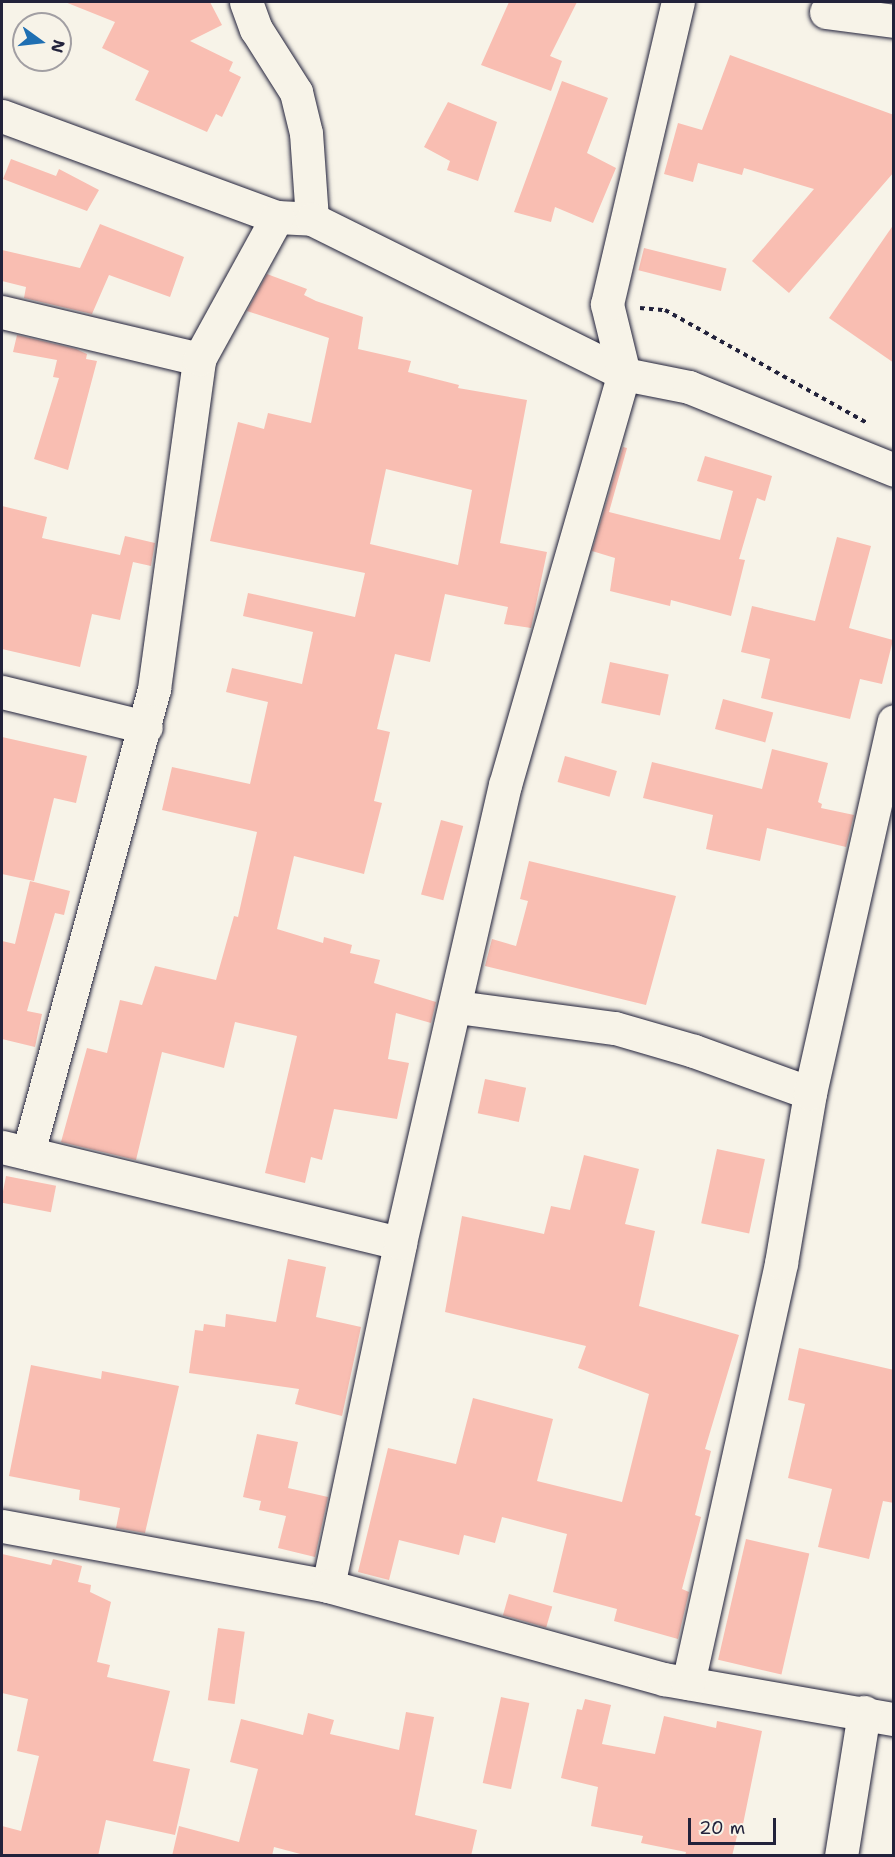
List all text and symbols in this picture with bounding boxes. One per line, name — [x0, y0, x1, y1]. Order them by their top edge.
north arrow — [12, 12, 72, 72]
text: N — [46, 37, 70, 55]
scale bar — [691, 1806, 780, 1844]
text: 20 m — [699, 1816, 745, 1840]

